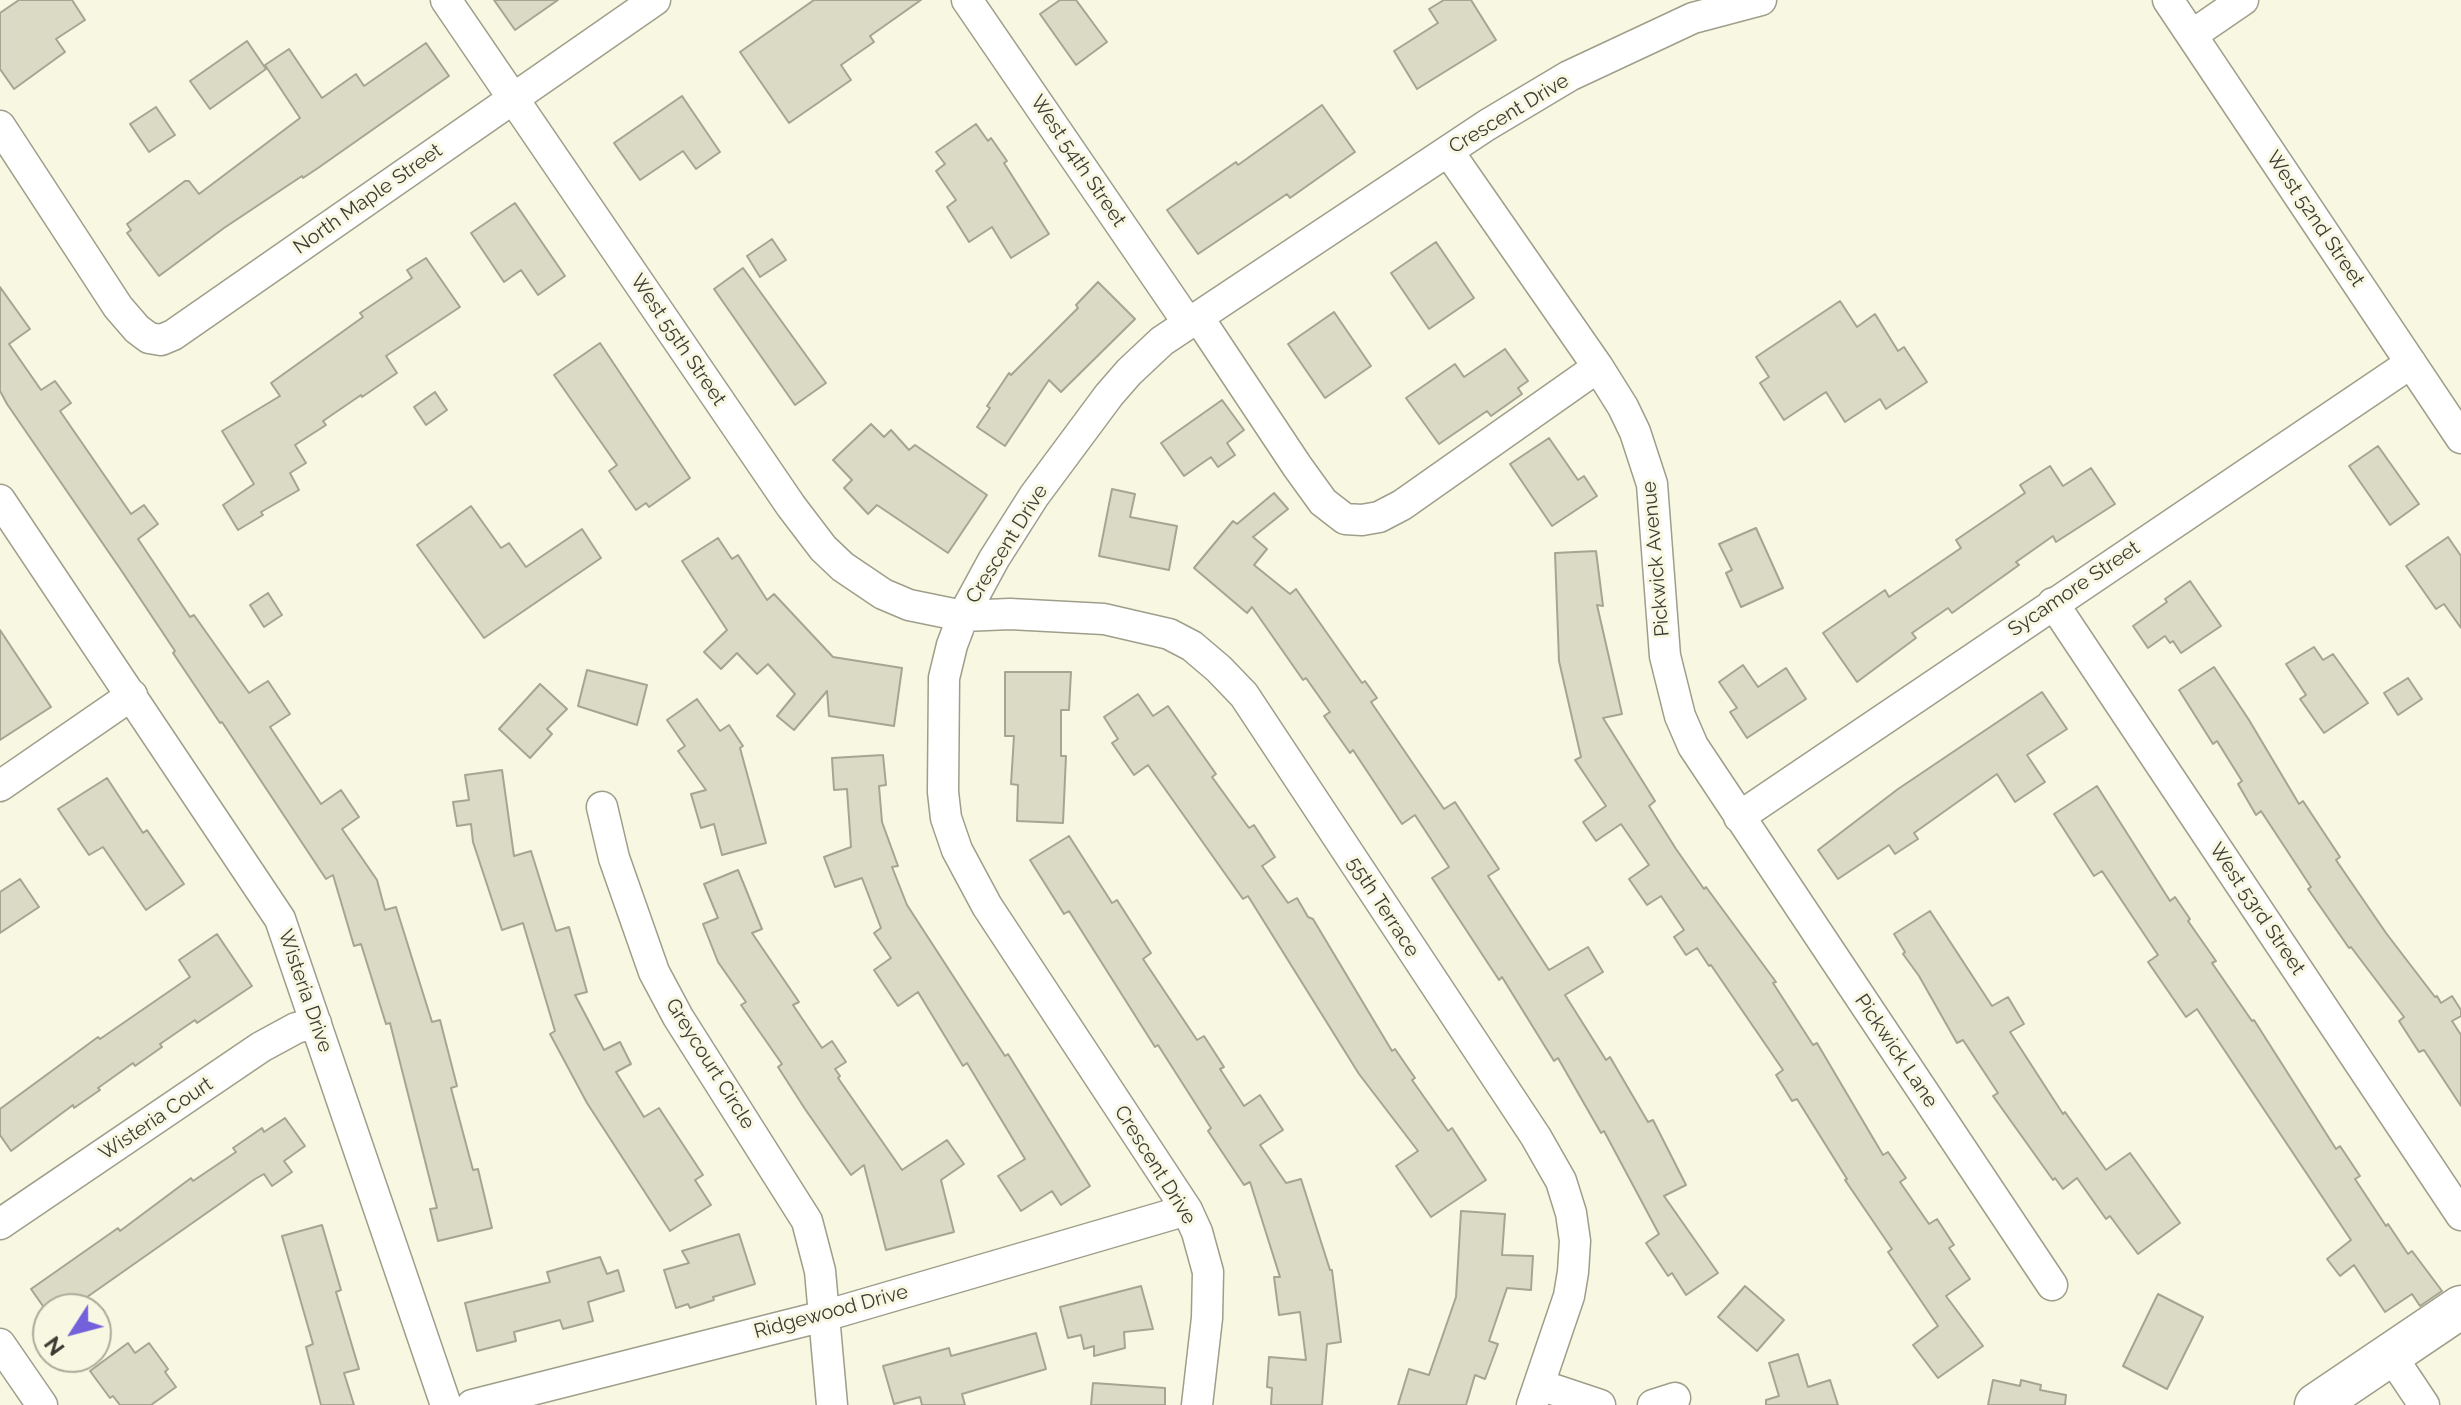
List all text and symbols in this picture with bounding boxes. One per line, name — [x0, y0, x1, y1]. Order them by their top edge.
street label: Crescent Drive — [1445, 69, 1573, 159]
street label: West 54th Street — [1025, 91, 1131, 231]
street label: North Maple Street — [289, 139, 447, 259]
street label: West 52nd Street — [2261, 146, 2369, 292]
street label: West 55th Street — [625, 270, 731, 410]
street label: Crescent Drive — [961, 480, 1053, 608]
street label: Pickwick Avenue — [1637, 480, 1675, 638]
street label: Sycamore Street — [2004, 536, 2144, 642]
street label: West 53rd Street — [2204, 838, 2310, 980]
street label: 55th Terrace — [1342, 852, 1424, 962]
street label: Wisteria Drive — [273, 926, 337, 1056]
street label: Pickwick Lane — [1849, 990, 1943, 1112]
street label: Greycourt Circle — [660, 994, 760, 1134]
street label: Wisteria Court — [95, 1072, 217, 1166]
street label: Crescent Drive — [1109, 1101, 1201, 1229]
street label: Ridgewood Drive — [751, 1280, 911, 1344]
north arrow — [32, 1293, 112, 1373]
text: N — [39, 1332, 70, 1360]

